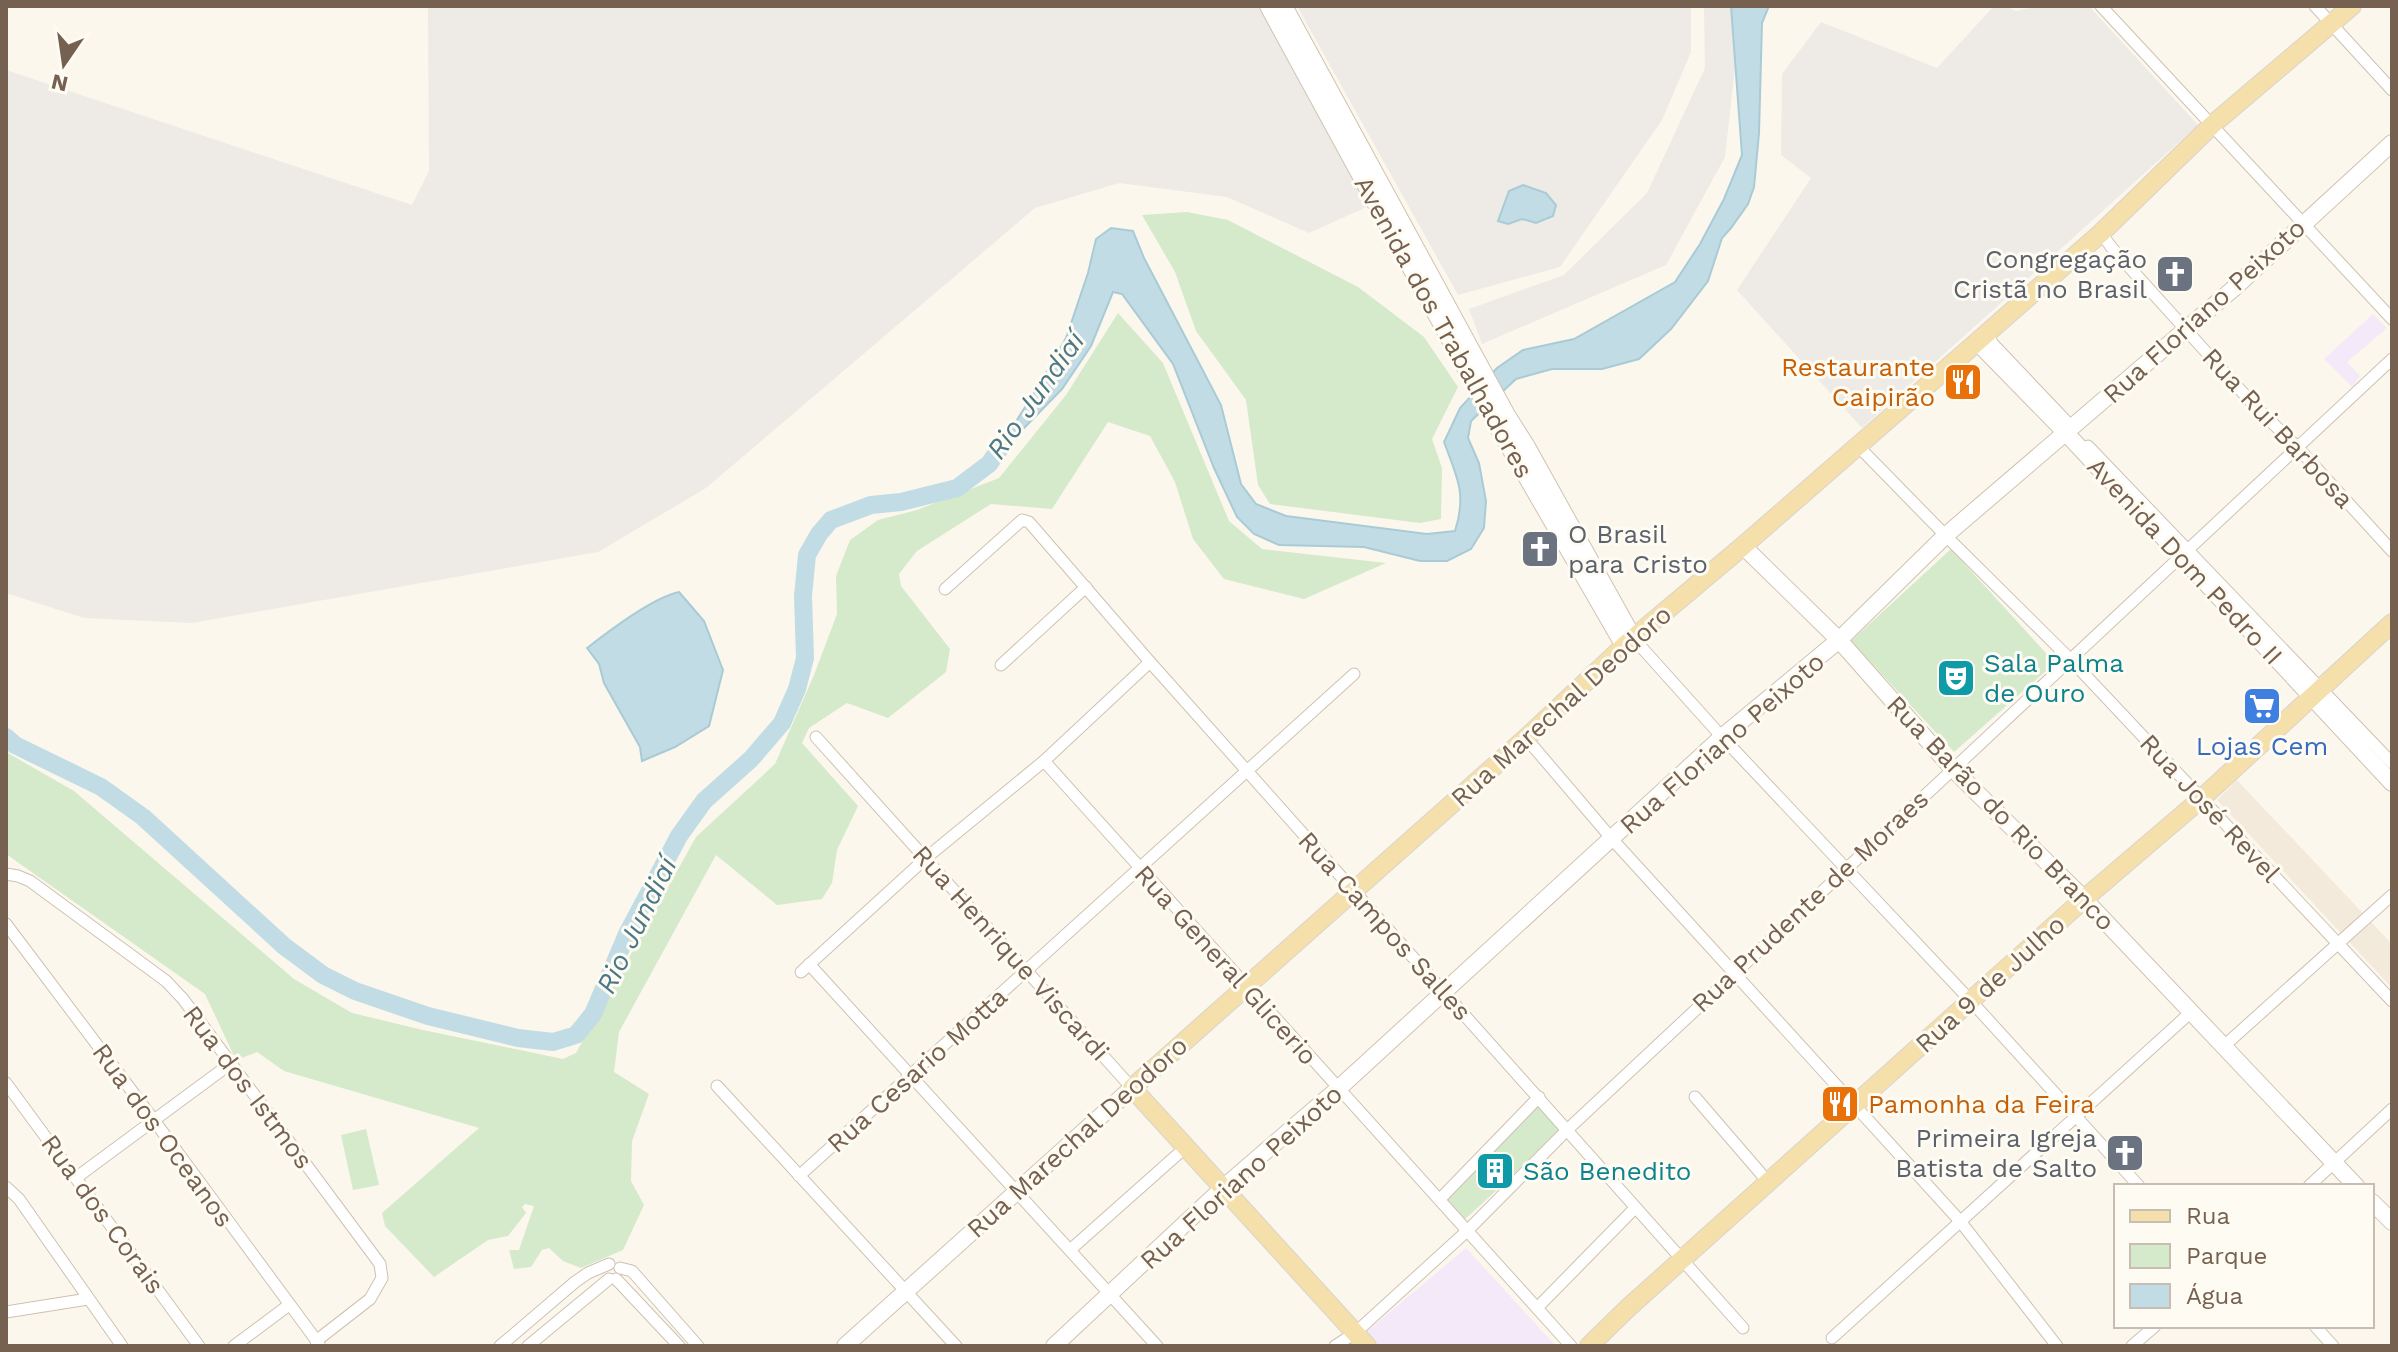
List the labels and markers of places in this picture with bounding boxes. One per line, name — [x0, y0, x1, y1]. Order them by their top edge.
place label: Congregação Cristã no Brasil — [1953, 244, 2147, 304]
church icon: Congregação Cristã no Brasil — [2154, 253, 2196, 295]
place label: Restaurante Caipirão — [1781, 352, 1935, 412]
restaurant icon: Restaurante Caipirão — [1942, 361, 1984, 403]
place label: O Brasil para Cristo — [1568, 519, 1708, 579]
church icon: O Brasil para Cristo — [1519, 528, 1561, 570]
place label: Sala Palma de Ouro — [1984, 648, 2124, 708]
theatre icon: Sala Palma de Ouro — [1935, 657, 1977, 699]
supermarket icon: Lojas Cem — [2241, 685, 2283, 727]
place label: Lojas Cem — [2196, 731, 2328, 761]
restaurant icon: Pamonha da Feira — [1819, 1083, 1861, 1125]
place label: Pamonha da Feira — [1868, 1089, 2095, 1119]
place label: Primeira Igreja Batista de Salto — [1895, 1123, 2097, 1183]
church icon: Primeira Igreja Batista de Salto — [2104, 1132, 2146, 1174]
building icon: São Benedito — [1474, 1150, 1516, 1192]
place label: São Benedito — [1523, 1156, 1691, 1186]

